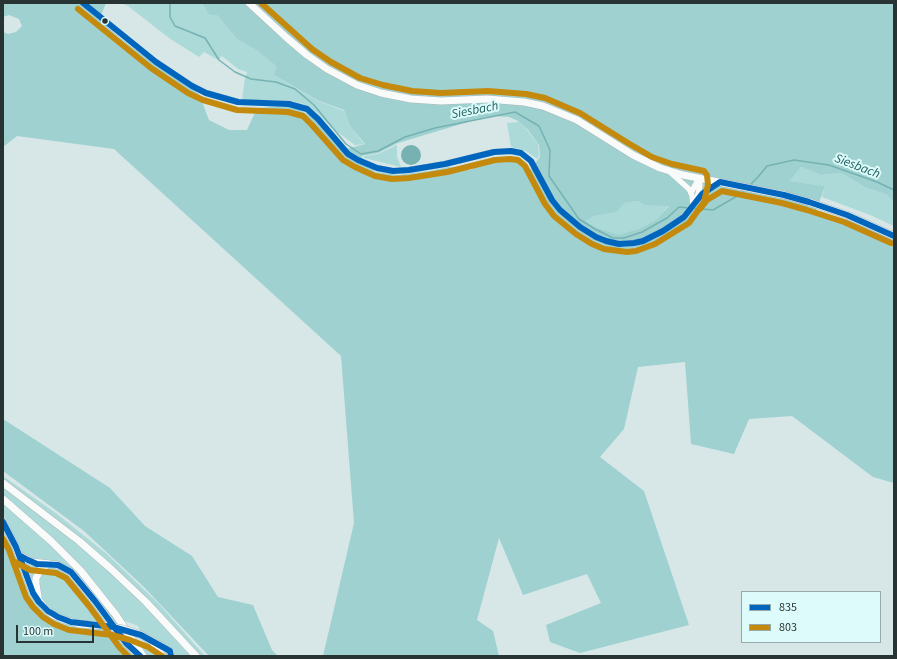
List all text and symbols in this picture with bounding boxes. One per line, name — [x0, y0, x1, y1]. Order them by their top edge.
unlabelled marker — [100, 16, 110, 26]
water label: Siesbach — [450, 99, 500, 123]
water label: Siesbach — [832, 151, 882, 183]
legend — [741, 591, 881, 643]
text: 835 — [779, 599, 797, 616]
scale bar — [18, 617, 96, 643]
text: 803 — [779, 619, 797, 636]
text: 100 m — [23, 623, 53, 640]

